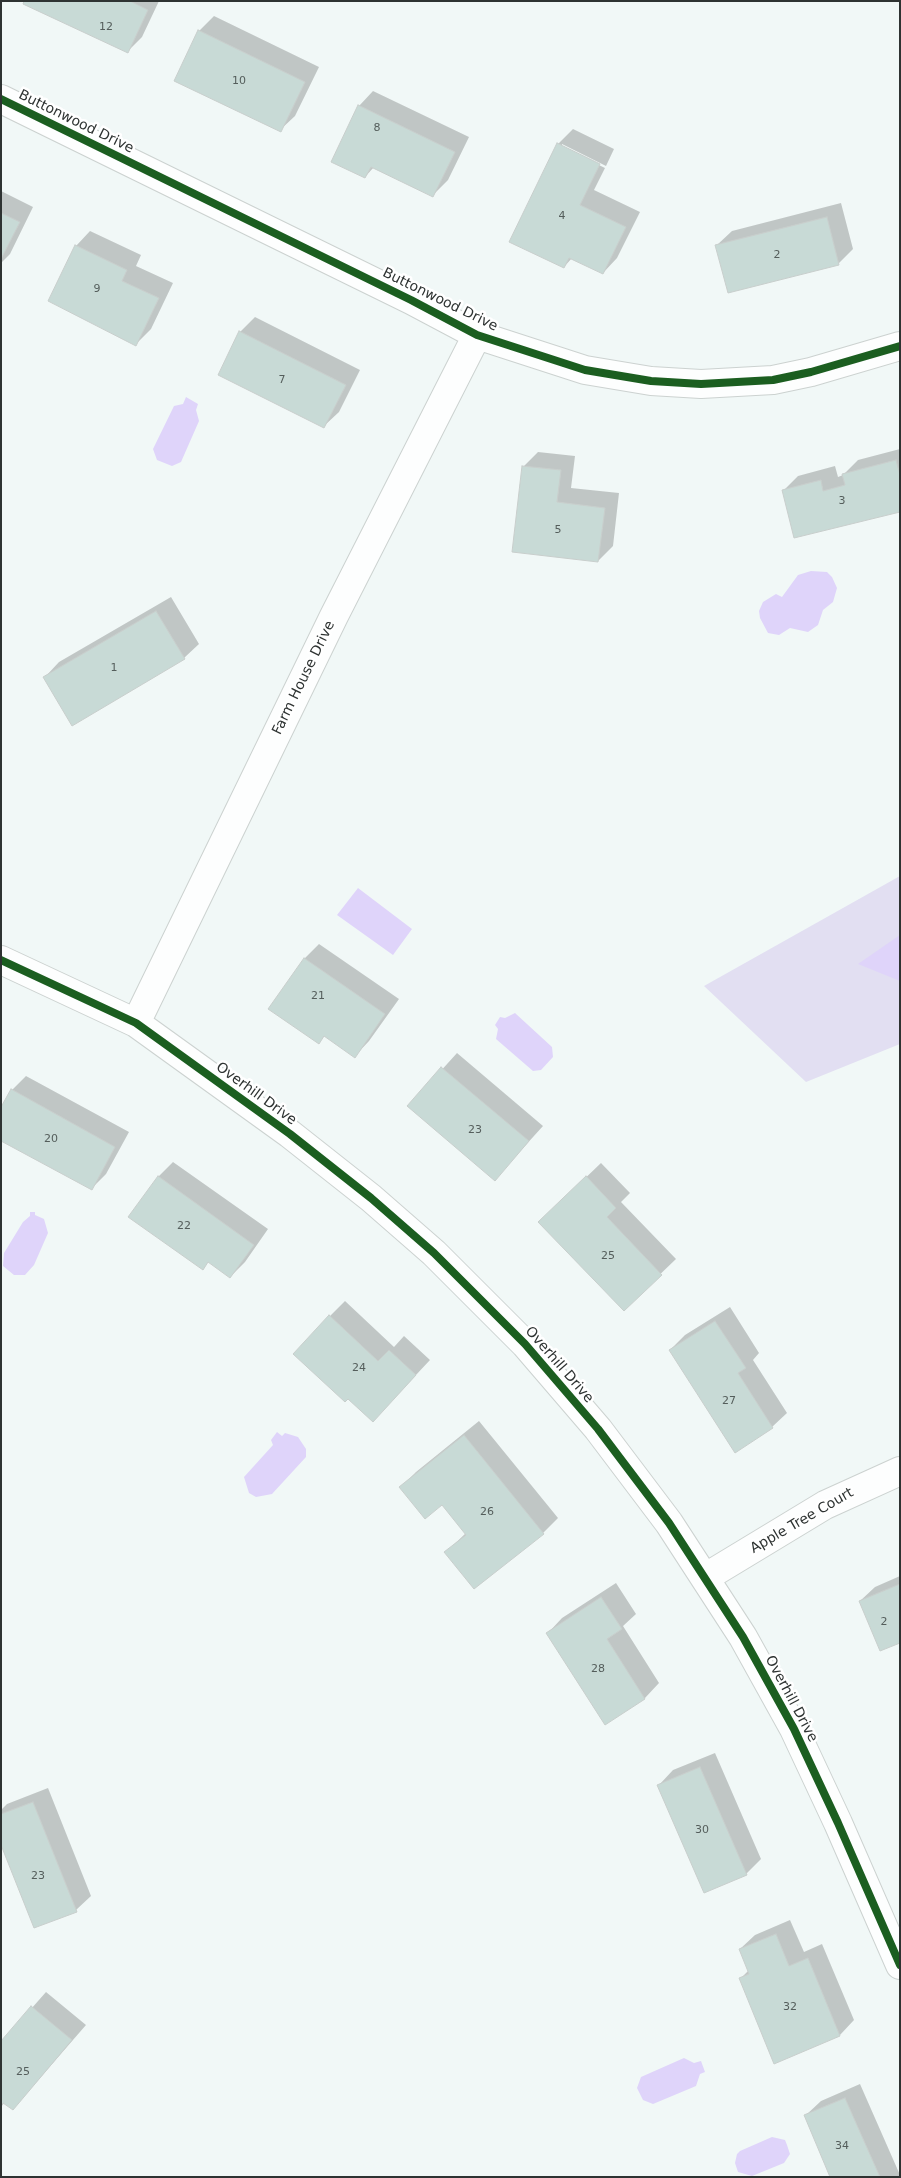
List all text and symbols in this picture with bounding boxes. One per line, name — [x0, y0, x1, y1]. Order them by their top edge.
house number: 12 — [99, 20, 113, 34]
house number: 10 — [232, 74, 246, 88]
street label: Buttonwood Drive — [16, 87, 136, 157]
house number: 8 — [374, 121, 380, 135]
house number: 4 — [559, 209, 565, 223]
house number: 2 — [774, 248, 780, 262]
street label: Buttonwood Drive — [380, 265, 500, 335]
house number: 9 — [94, 282, 100, 296]
house number: 7 — [279, 373, 285, 387]
house number: 3 — [839, 494, 845, 508]
house number: 5 — [555, 523, 561, 537]
street label: Farm House Drive — [269, 618, 339, 738]
house number: 1 — [111, 661, 117, 675]
house number: 21 — [311, 989, 325, 1003]
street label: Overhill Drive — [212, 1059, 300, 1129]
house number: 23 — [468, 1123, 482, 1137]
house number: 20 — [44, 1132, 58, 1146]
house number: 22 — [177, 1219, 191, 1233]
house number: 25 — [601, 1249, 615, 1263]
street label: Overhill Drive — [521, 1323, 597, 1407]
house number: 24 — [352, 1361, 366, 1375]
house number: 27 — [722, 1394, 736, 1408]
street label: Apple Tree Court — [747, 1485, 857, 1557]
house number: 26 — [480, 1505, 494, 1519]
house number: 2 — [881, 1615, 887, 1629]
street label: Overhill Drive — [761, 1653, 821, 1745]
house number: 28 — [591, 1662, 605, 1676]
house number: 30 — [695, 1823, 709, 1837]
house number: 23 — [31, 1869, 45, 1883]
house number: 32 — [783, 2000, 797, 2014]
house number: 25 — [16, 2065, 30, 2079]
house number: 34 — [835, 2139, 849, 2153]

